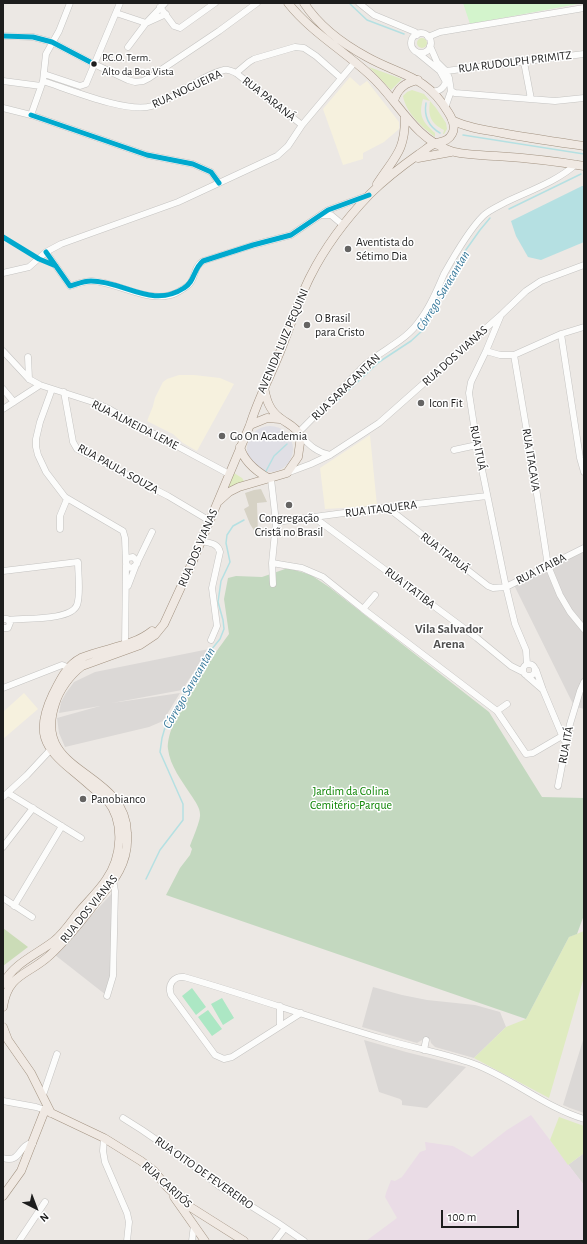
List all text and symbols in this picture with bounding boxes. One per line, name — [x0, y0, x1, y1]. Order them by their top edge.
street label: RUA RUDOLPH PRIMITZ — [457, 48, 573, 76]
place label: P.C.O. Term. Alto da Boa Vista — [102, 51, 174, 77]
marker: P.C.O. Term. Alto da Boa Vista — [89, 59, 99, 69]
street label: RUA NOGUEIRA — [150, 67, 224, 111]
street label: RUA PARANÁ — [239, 74, 299, 124]
place label: Aventista do Sétimo Dia — [356, 235, 414, 263]
marker: Aventista do Sétimo Dia — [343, 244, 353, 254]
water label: Córrego Saracantan — [413, 248, 473, 334]
street label: AVENIDA LUIZ PEQUINI — [254, 286, 312, 396]
place label: O Brasil para Cristo — [315, 311, 365, 339]
marker: O Brasil para Cristo — [302, 320, 312, 330]
street label: RUA DOS VIANAS — [419, 323, 491, 389]
street label: RUA SARACANTAN — [309, 350, 383, 424]
place label: Icon Fit — [429, 396, 462, 410]
street label: RUA ALMEIDA LEME — [89, 397, 181, 453]
marker: Icon Fit — [416, 398, 426, 408]
street label: RUA ITUÁ — [467, 424, 489, 472]
street label: RUA ITACAVA — [519, 427, 543, 493]
place label: Go On Academia — [230, 429, 307, 443]
marker: Go On Academia — [217, 431, 227, 441]
street label: RUA PAULA SOUZA — [75, 441, 161, 497]
street label: RUA ITAQUERA — [344, 497, 418, 521]
marker: Congregação Cristã no Brasil — [284, 500, 294, 510]
street label: RUA DOS VIANAS — [175, 507, 221, 589]
place label: Congregação Cristã no Brasil — [255, 511, 323, 539]
street label: RUA ITAPUÃ — [418, 529, 472, 577]
street label: RUA ITAIBA — [513, 550, 569, 588]
street label: RUA ITATIBA — [382, 564, 438, 612]
district label: Vila Salvador Arena — [415, 621, 483, 652]
water label: Córrego Saracantan — [159, 645, 219, 731]
street label: RUA ITÁ — [555, 725, 577, 765]
park label: Jardim da Colina Cemitério-Parque — [310, 784, 392, 812]
place label: Panobianco — [91, 792, 146, 806]
marker: Panobianco — [78, 794, 88, 804]
street label: RUA DOS VIANAS — [57, 872, 121, 946]
street label: RUA OITO DE FEVEREIRO — [152, 1133, 256, 1213]
street label: RUA CARIJÓS — [139, 1159, 195, 1211]
north arrow — [16, 1188, 56, 1228]
scale bar — [443, 1202, 521, 1228]
text: N — [38, 1211, 51, 1224]
text: 100 m — [448, 1211, 476, 1223]

